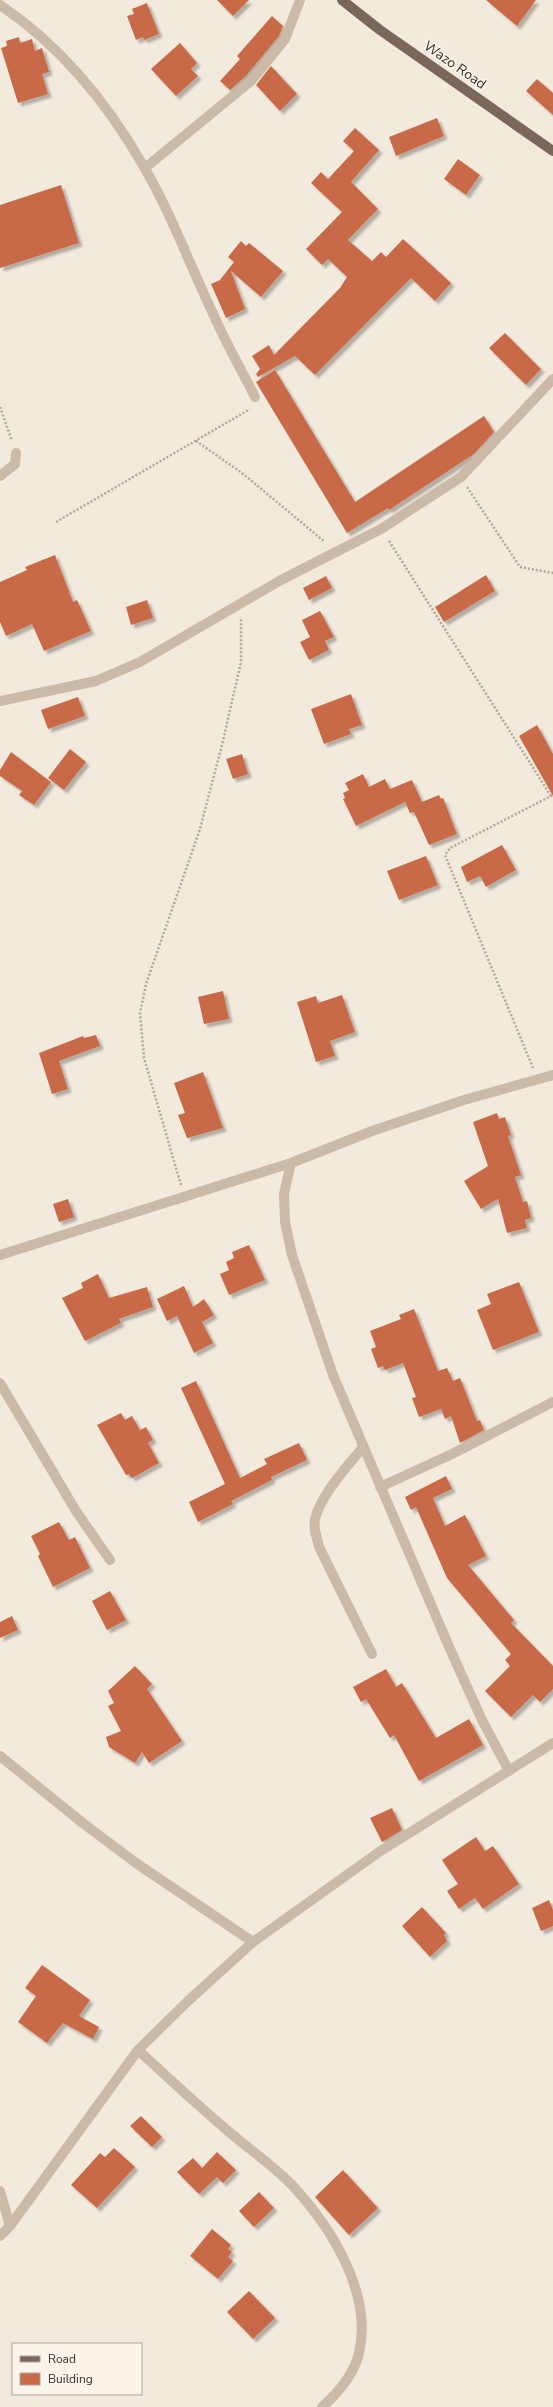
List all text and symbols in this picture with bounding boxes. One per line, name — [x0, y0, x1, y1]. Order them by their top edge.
street label: Wazo Road — [420, 36, 490, 94]
legend — [12, 2343, 142, 2395]
text: Road — [48, 2351, 76, 2367]
text: Building — [48, 2371, 93, 2387]

